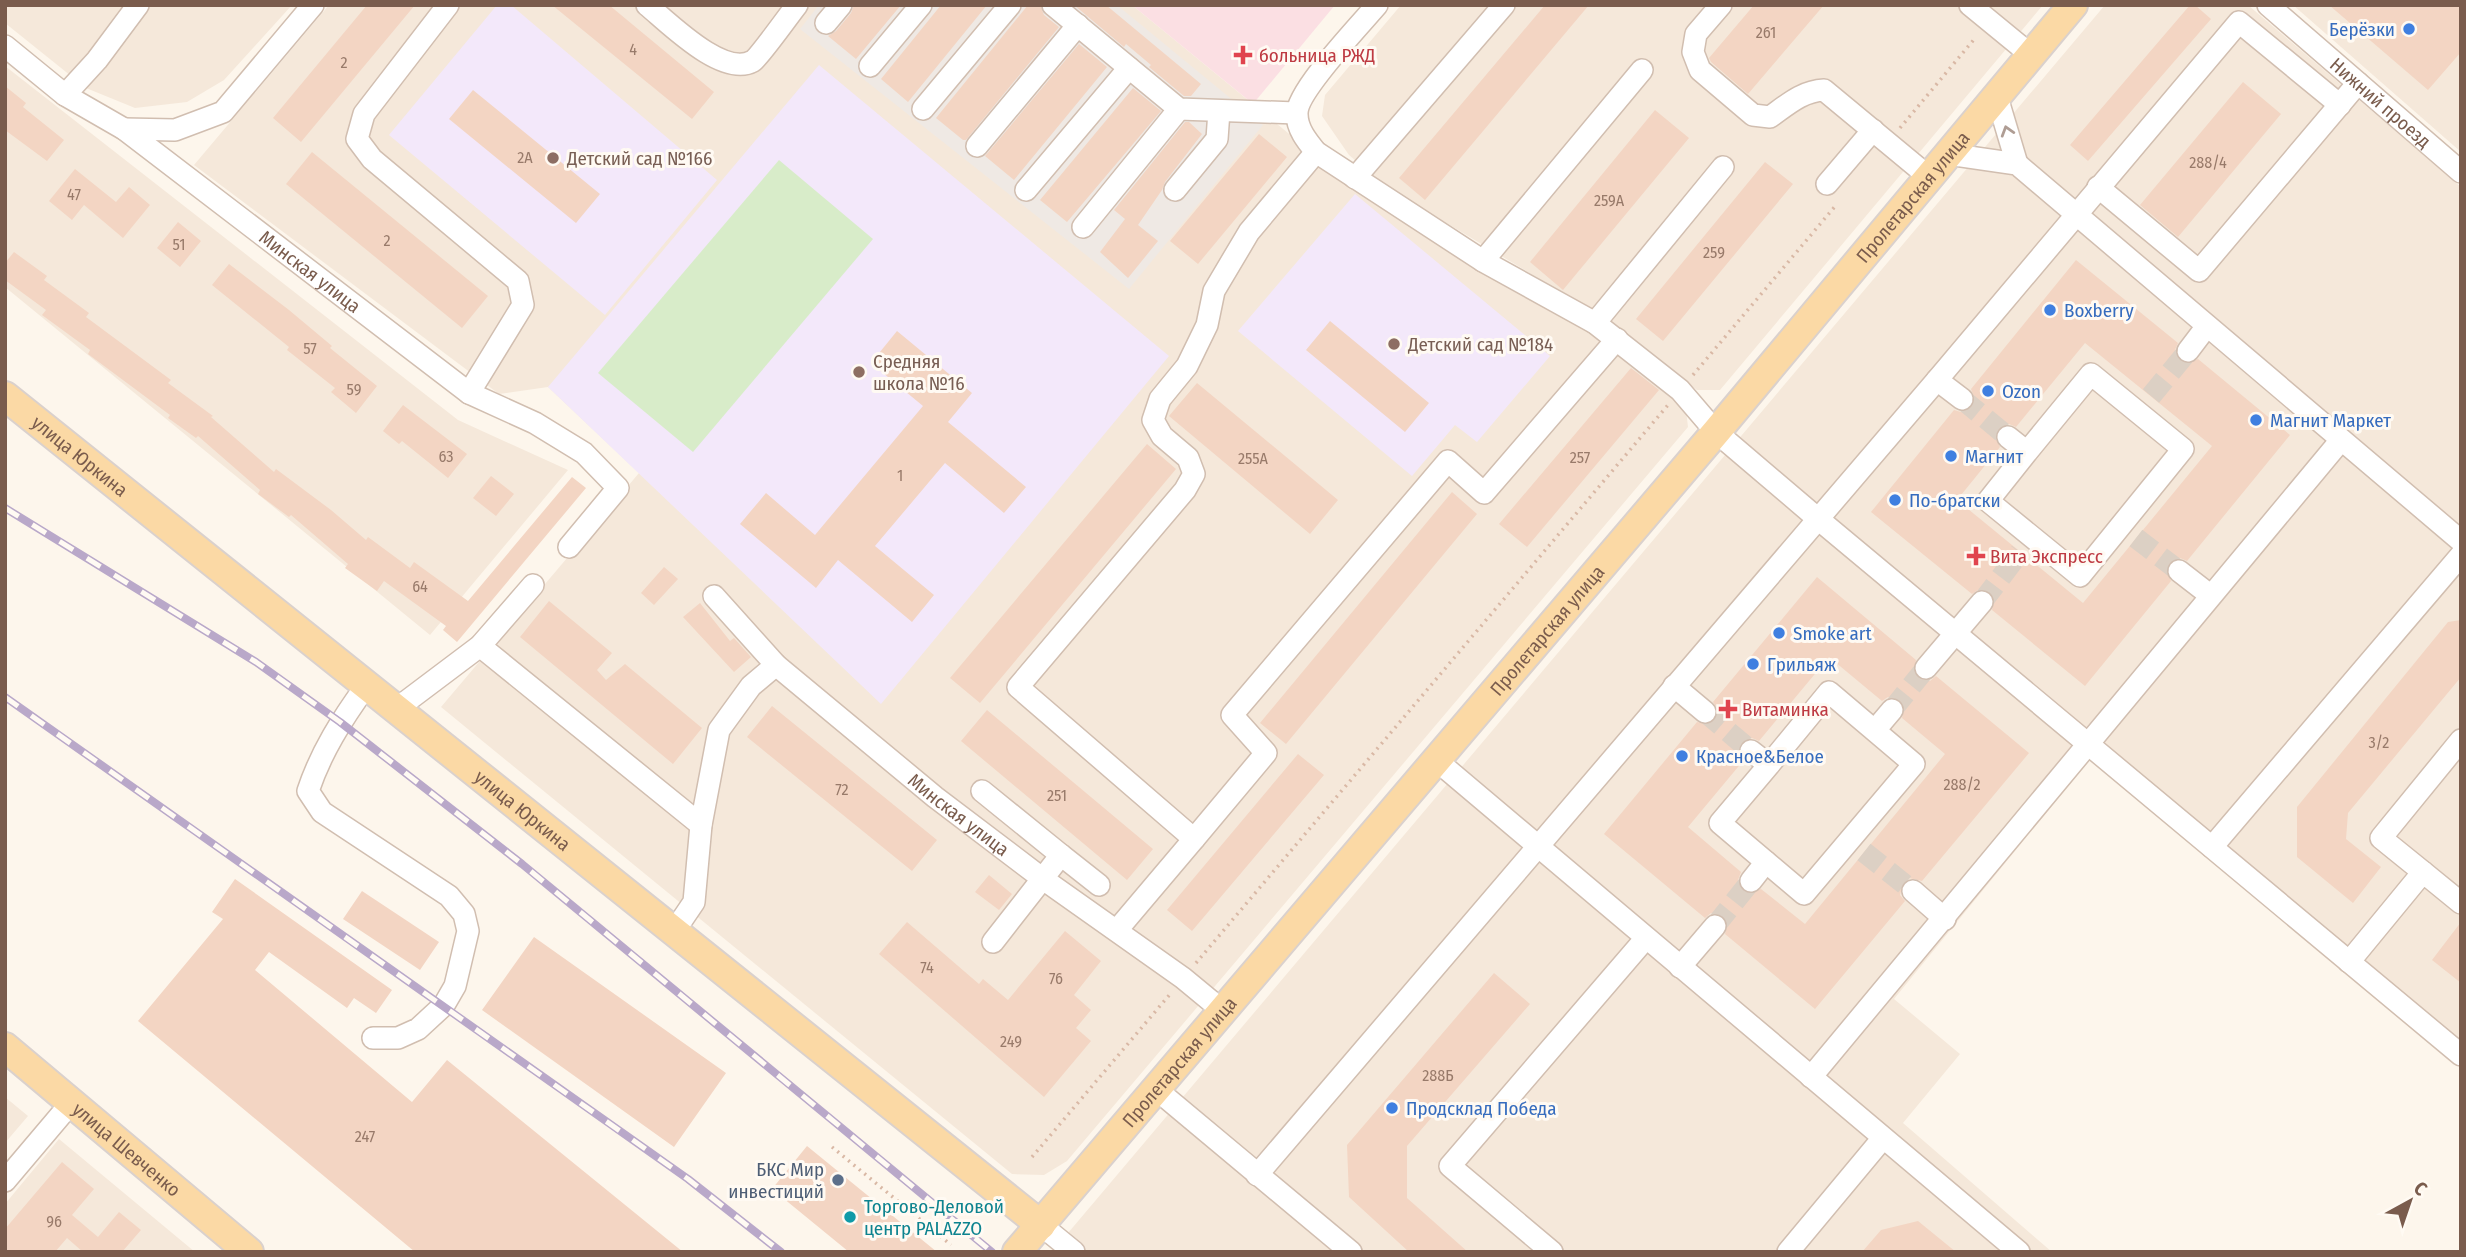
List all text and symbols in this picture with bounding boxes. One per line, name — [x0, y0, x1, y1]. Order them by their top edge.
place label: Берёзки — [2329, 18, 2395, 41]
marker: Берёзки — [2401, 21, 2417, 37]
house number: 261 — [1756, 23, 1776, 42]
house number: 4 — [629, 40, 637, 59]
place label: больница РЖД — [1259, 44, 1375, 67]
marker: больница РЖД — [1233, 45, 1253, 65]
house number: 2 — [340, 53, 348, 72]
street label: Нижний проезд — [2325, 53, 2435, 153]
one-way arrow — [2000, 125, 2015, 137]
street label: Пролетарская улица — [1851, 127, 1974, 268]
place label: Детский сад №166 — [566, 147, 712, 170]
house number: 2А — [517, 148, 533, 167]
marker: Детский сад №166 — [545, 150, 561, 166]
house number: 288/4 — [2189, 153, 2227, 172]
house number: 47 — [67, 185, 81, 204]
house number: 259А — [1594, 191, 1625, 210]
street label: Минская улица — [255, 226, 365, 318]
house number: 2 — [383, 231, 391, 250]
house number: 51 — [173, 235, 185, 254]
house number: 259 — [1703, 243, 1725, 262]
place label: Boxberry — [2064, 299, 2134, 322]
marker: Boxberry — [2042, 302, 2058, 318]
place label: Детский сад №184 — [1407, 333, 1553, 356]
marker: Детский сад №184 — [1386, 336, 1402, 352]
house number: 57 — [303, 339, 317, 358]
place label: Средняя школа №16 — [873, 350, 965, 395]
marker: Средняя школа №16 — [851, 364, 867, 380]
house number: 59 — [347, 380, 362, 399]
place label: Ozon — [2002, 380, 2041, 403]
marker: Ozon — [1980, 383, 1996, 399]
place label: Магнит Маркет — [2270, 409, 2391, 432]
street label: улица Юркина — [27, 411, 132, 502]
marker: Магнит Маркет — [2248, 412, 2264, 428]
place label: Магнит — [1965, 445, 2024, 468]
house number: 63 — [438, 447, 454, 466]
house number: 257 — [1570, 448, 1591, 467]
marker: Магнит — [1943, 448, 1959, 464]
house number: 255А — [1238, 449, 1269, 468]
house number: 1 — [897, 466, 903, 485]
place label: По-братски — [1909, 489, 2001, 512]
marker: По-братски — [1887, 492, 1903, 508]
place label: Вита Экспресс — [1990, 545, 2103, 568]
marker: Вита Экспресс — [1968, 548, 1984, 564]
street label: Пролетарская улица — [1485, 561, 1609, 701]
house number: 64 — [412, 577, 428, 596]
place label: Smoke art — [1793, 622, 1873, 645]
marker: Smoke art — [1771, 625, 1787, 641]
place label: Грильяж — [1767, 653, 1836, 676]
marker: Грильяж — [1745, 656, 1761, 672]
place label: Витаминка — [1742, 698, 1829, 721]
marker: Витаминка — [1720, 701, 1736, 717]
house number: 3/2 — [2369, 733, 2389, 752]
place label: Красное&Белое — [1696, 745, 1824, 768]
marker: Красное&Белое — [1674, 748, 1690, 764]
street label: улица Юркина — [470, 765, 575, 856]
street label: Минская улица — [903, 769, 1014, 861]
house number: 288/2 — [1944, 775, 1980, 794]
house number: 72 — [835, 780, 849, 799]
house number: 251 — [1047, 786, 1067, 805]
house number: 74 — [920, 958, 934, 977]
house number: 76 — [1049, 969, 1063, 988]
street label: Пролетарская улица — [1118, 992, 1242, 1132]
house number: 249 — [1000, 1032, 1022, 1051]
house number: 288Б — [1422, 1066, 1454, 1085]
place label: Продсклад Победа — [1406, 1097, 1556, 1120]
street label: улица Шевченко — [68, 1098, 185, 1202]
marker: Продсклад Победа — [1384, 1100, 1400, 1116]
house number: 247 — [355, 1127, 376, 1146]
place label: БКС Мир инвестиций — [728, 1158, 824, 1203]
north arrow — [2375, 1166, 2445, 1236]
marker: БКС Мир инвестиций — [830, 1172, 846, 1188]
text: С — [2409, 1176, 2432, 1200]
place label: Торгово-Деловой центр PALAZZO — [864, 1195, 1004, 1240]
marker: Торгово-Деловой центр PALAZZO — [842, 1209, 858, 1225]
house number: 96 — [46, 1212, 62, 1231]

